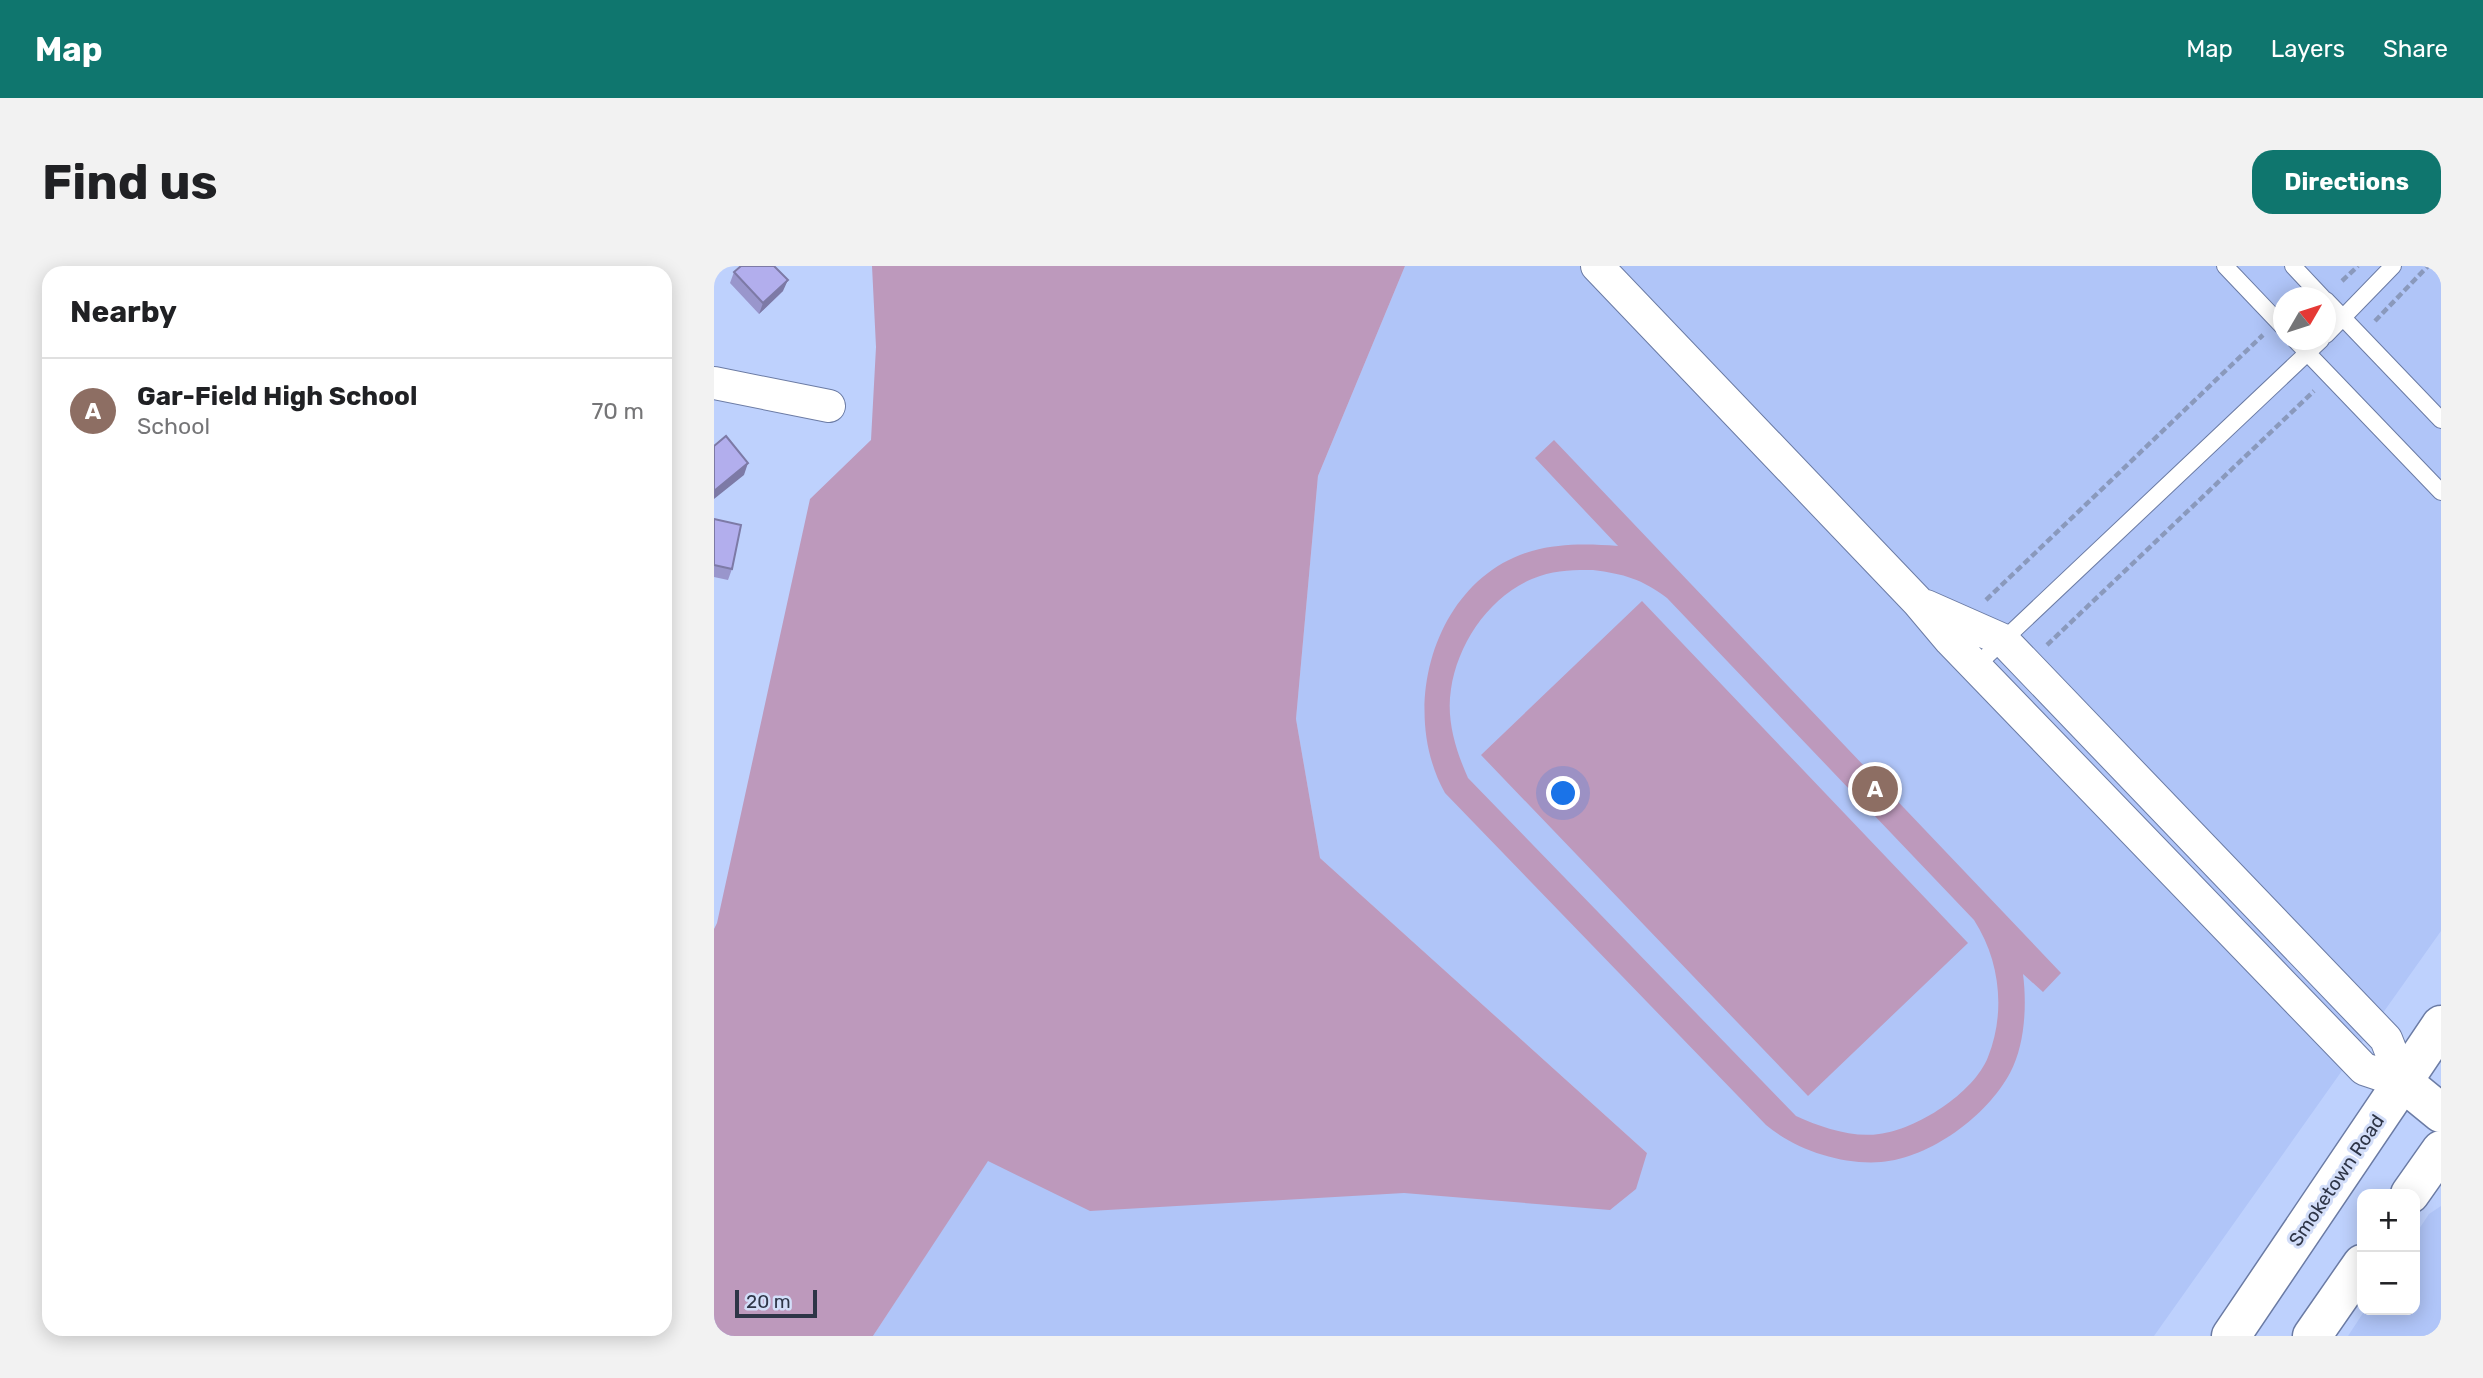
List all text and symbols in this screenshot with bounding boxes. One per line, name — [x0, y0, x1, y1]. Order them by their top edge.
text: Map — [35, 30, 103, 69]
text: Map — [2186, 35, 2233, 63]
text: Layers — [2271, 35, 2345, 63]
text: Share — [2383, 35, 2448, 63]
button: Directions — [2252, 150, 2441, 214]
text: Find us — [42, 153, 218, 211]
north arrow — [2273, 287, 2336, 350]
text: Nearby — [70, 294, 177, 330]
text: Gar-Field High School — [137, 381, 417, 412]
text: A — [85, 397, 101, 425]
text: 70 m — [592, 397, 644, 425]
text: School — [137, 412, 210, 440]
pin: A — [1852, 763, 1898, 815]
your location — [1546, 776, 1580, 810]
street label: Smoketown Road — [2284, 1110, 2389, 1251]
map controls — [2357, 1189, 2420, 1315]
button: + — [2357, 1189, 2420, 1252]
button: − — [2357, 1252, 2420, 1315]
scale bar — [735, 1287, 817, 1319]
text: 20 m — [746, 1290, 791, 1313]

